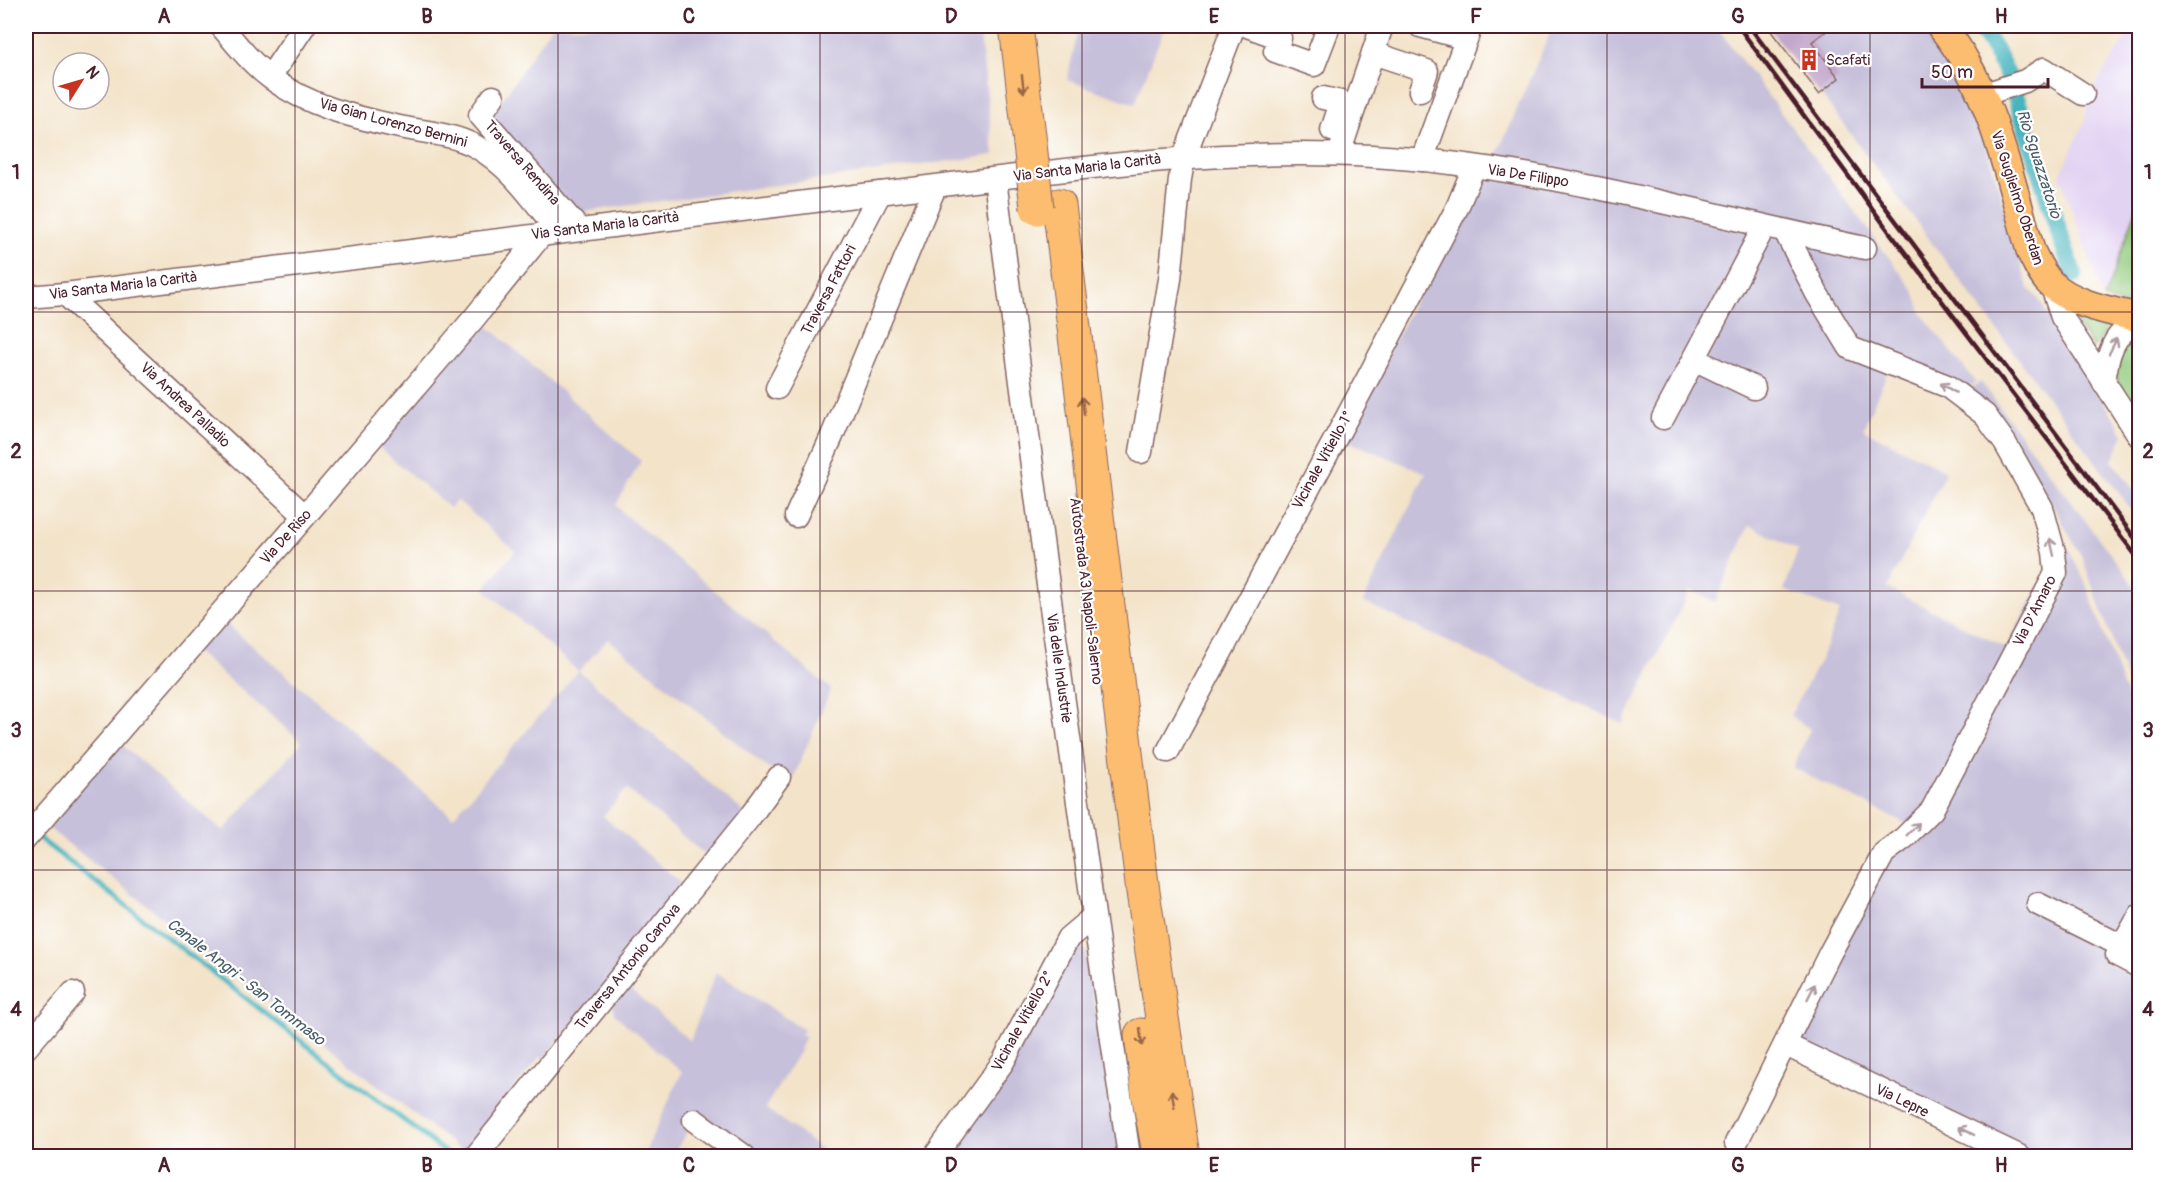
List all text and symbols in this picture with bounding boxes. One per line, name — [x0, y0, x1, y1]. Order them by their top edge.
text: A — [158, 4, 171, 29]
text: B — [421, 4, 433, 29]
text: C — [683, 4, 695, 29]
text: D — [945, 4, 958, 29]
text: E — [1209, 4, 1220, 29]
text: F — [1470, 4, 1482, 29]
text: G — [1731, 4, 1745, 29]
text: H — [1995, 4, 2008, 29]
building icon: Scafati — [1797, 48, 1821, 72]
north arrow — [51, 51, 111, 111]
place label: Scafati — [1826, 51, 1870, 70]
scale bar — [1922, 51, 2048, 89]
text: 50 m — [1931, 61, 1973, 84]
text: N — [81, 62, 104, 83]
one-way arrow — [1018, 73, 1029, 93]
street label: Via Gian Lorenzo Bernini — [317, 94, 469, 152]
water label: Rio Sguazzatorio — [2012, 107, 2066, 222]
street label: Traversa Rendina — [480, 117, 564, 209]
street label: Via Guglielmo Oberdan — [1986, 128, 2048, 268]
street label: Via Santa Maria la Carità — [1012, 149, 1162, 186]
text: 1 — [12, 160, 20, 185]
street label: Via De Filippo — [1486, 160, 1570, 192]
text: 1 — [2144, 160, 2152, 185]
street label: Via Santa Maria la Carità — [530, 207, 680, 244]
street label: Traversa Fattori — [797, 241, 861, 338]
street label: Via Santa Maria la Carità — [48, 267, 198, 304]
one-way arrow — [2107, 338, 2119, 356]
street label: Via Andrea Palladio — [136, 358, 234, 452]
one-way arrow — [1940, 382, 1957, 394]
one-way arrow — [1078, 396, 1089, 416]
street label: Vicinale Vitiello 1° — [1288, 407, 1358, 513]
text: 2 — [10, 439, 22, 464]
text: 2 — [2142, 439, 2154, 464]
street label: Autostrada A3 Napoli-Salerno — [1065, 496, 1107, 686]
street label: Via De Riso — [256, 505, 316, 569]
one-way arrow — [2046, 537, 2057, 557]
street label: Via D'Amaro — [2009, 572, 2061, 650]
street label: Via delle Industrie — [1042, 612, 1076, 725]
text: 3 — [10, 718, 22, 743]
text: 3 — [2142, 718, 2154, 743]
one-way arrow — [1906, 821, 1921, 836]
street label: Traversa Antonio Canova — [571, 900, 685, 1034]
water label: Canale Angri - San Tommaso — [163, 914, 330, 1051]
street label: Vicinale Vitiello 2° — [987, 967, 1059, 1075]
one-way arrow — [1806, 983, 1818, 1001]
text: 4 — [10, 997, 22, 1022]
text: 4 — [2142, 997, 2154, 1022]
one-way arrow — [1136, 1027, 1147, 1047]
street label: Via Lepre — [1872, 1080, 1932, 1122]
one-way arrow — [1167, 1089, 1178, 1109]
one-way arrow — [1958, 1125, 1976, 1137]
text: A — [158, 1153, 171, 1178]
text: B — [421, 1153, 433, 1178]
text: C — [683, 1153, 695, 1178]
text: D — [945, 1153, 958, 1178]
text: E — [1209, 1153, 1220, 1178]
text: F — [1470, 1153, 1482, 1178]
text: G — [1731, 1153, 1745, 1178]
text: H — [1995, 1153, 2008, 1178]

